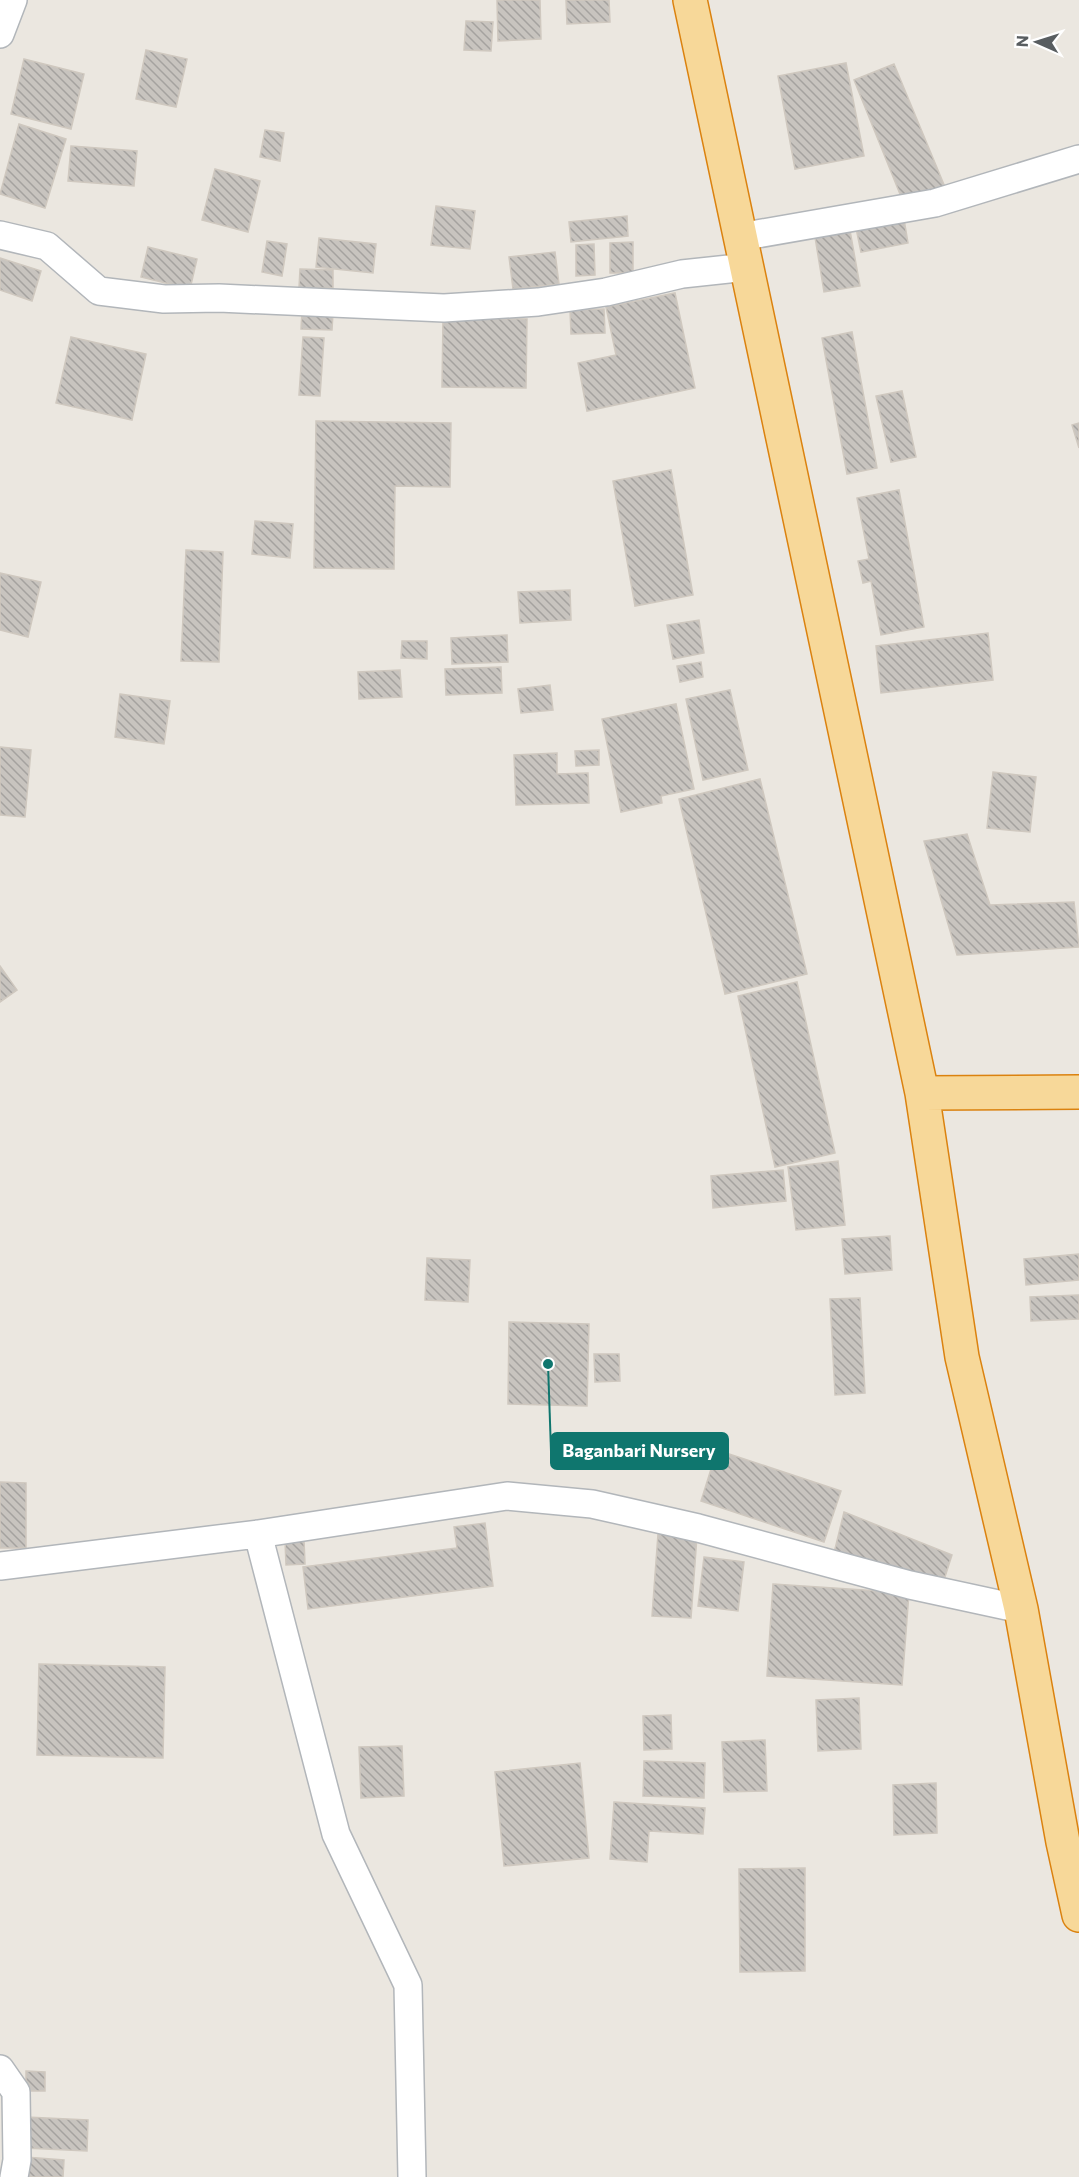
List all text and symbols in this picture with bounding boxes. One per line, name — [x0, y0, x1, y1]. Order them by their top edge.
north arrow — [1007, 12, 1067, 72]
text: N — [1012, 35, 1031, 48]
callout: Baganbari Nursery — [551, 1433, 728, 1469]
text: Baganbari Nursery — [562, 1439, 716, 1461]

